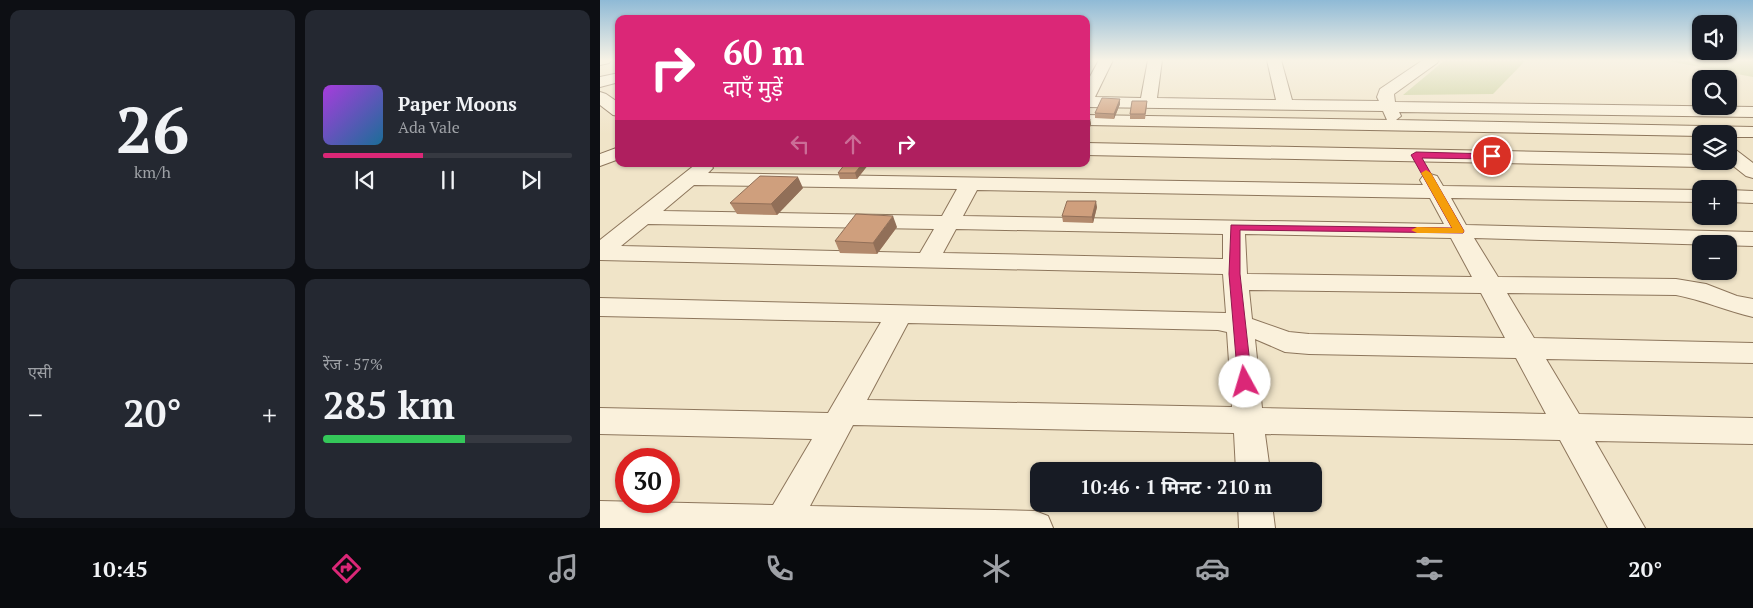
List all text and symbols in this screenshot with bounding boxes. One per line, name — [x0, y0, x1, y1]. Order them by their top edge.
map controls — [1692, 15, 1737, 280]
button: sound — [1692, 15, 1737, 60]
text: 60 m — [723, 29, 804, 75]
icon: right — [640, 35, 705, 100]
button: search — [1692, 70, 1737, 115]
text: दाएँ मुड़ें — [723, 73, 783, 102]
text: 26 — [116, 85, 189, 172]
text: Paper Moons — [398, 91, 517, 116]
text: Ada Vale — [398, 116, 460, 138]
button: layers — [1692, 125, 1737, 170]
icon: left — [786, 130, 814, 158]
icon: ahead — [839, 130, 867, 158]
icon: right — [892, 130, 920, 158]
pin — [1471, 135, 1513, 177]
icon: arrive — [1478, 142, 1506, 170]
text: km/h — [134, 161, 171, 183]
icon: previous — [351, 166, 379, 194]
icon: pause — [434, 166, 462, 194]
icon: next — [517, 166, 545, 194]
button: + — [1692, 180, 1737, 225]
button: − — [1692, 235, 1737, 280]
text: रेंज · 57% — [323, 353, 383, 375]
position arrow — [1218, 355, 1270, 407]
text: एसी — [28, 361, 52, 383]
text: 285 km — [323, 380, 455, 430]
text: 20° — [123, 388, 182, 438]
text: − — [28, 396, 43, 433]
text: + — [262, 396, 277, 433]
speed limit sign: 30 — [615, 448, 680, 513]
text: 10:46 · 1 मिनट · 210 m — [1080, 474, 1272, 499]
icon: directions — [329, 551, 364, 586]
icon: music — [546, 551, 581, 586]
icon: phone — [762, 551, 797, 586]
icon: climate — [979, 551, 1014, 586]
icon: car — [1195, 551, 1230, 586]
icon: filters — [1412, 551, 1447, 586]
text: 10:45 — [91, 554, 148, 583]
text: 20° — [1628, 554, 1662, 583]

